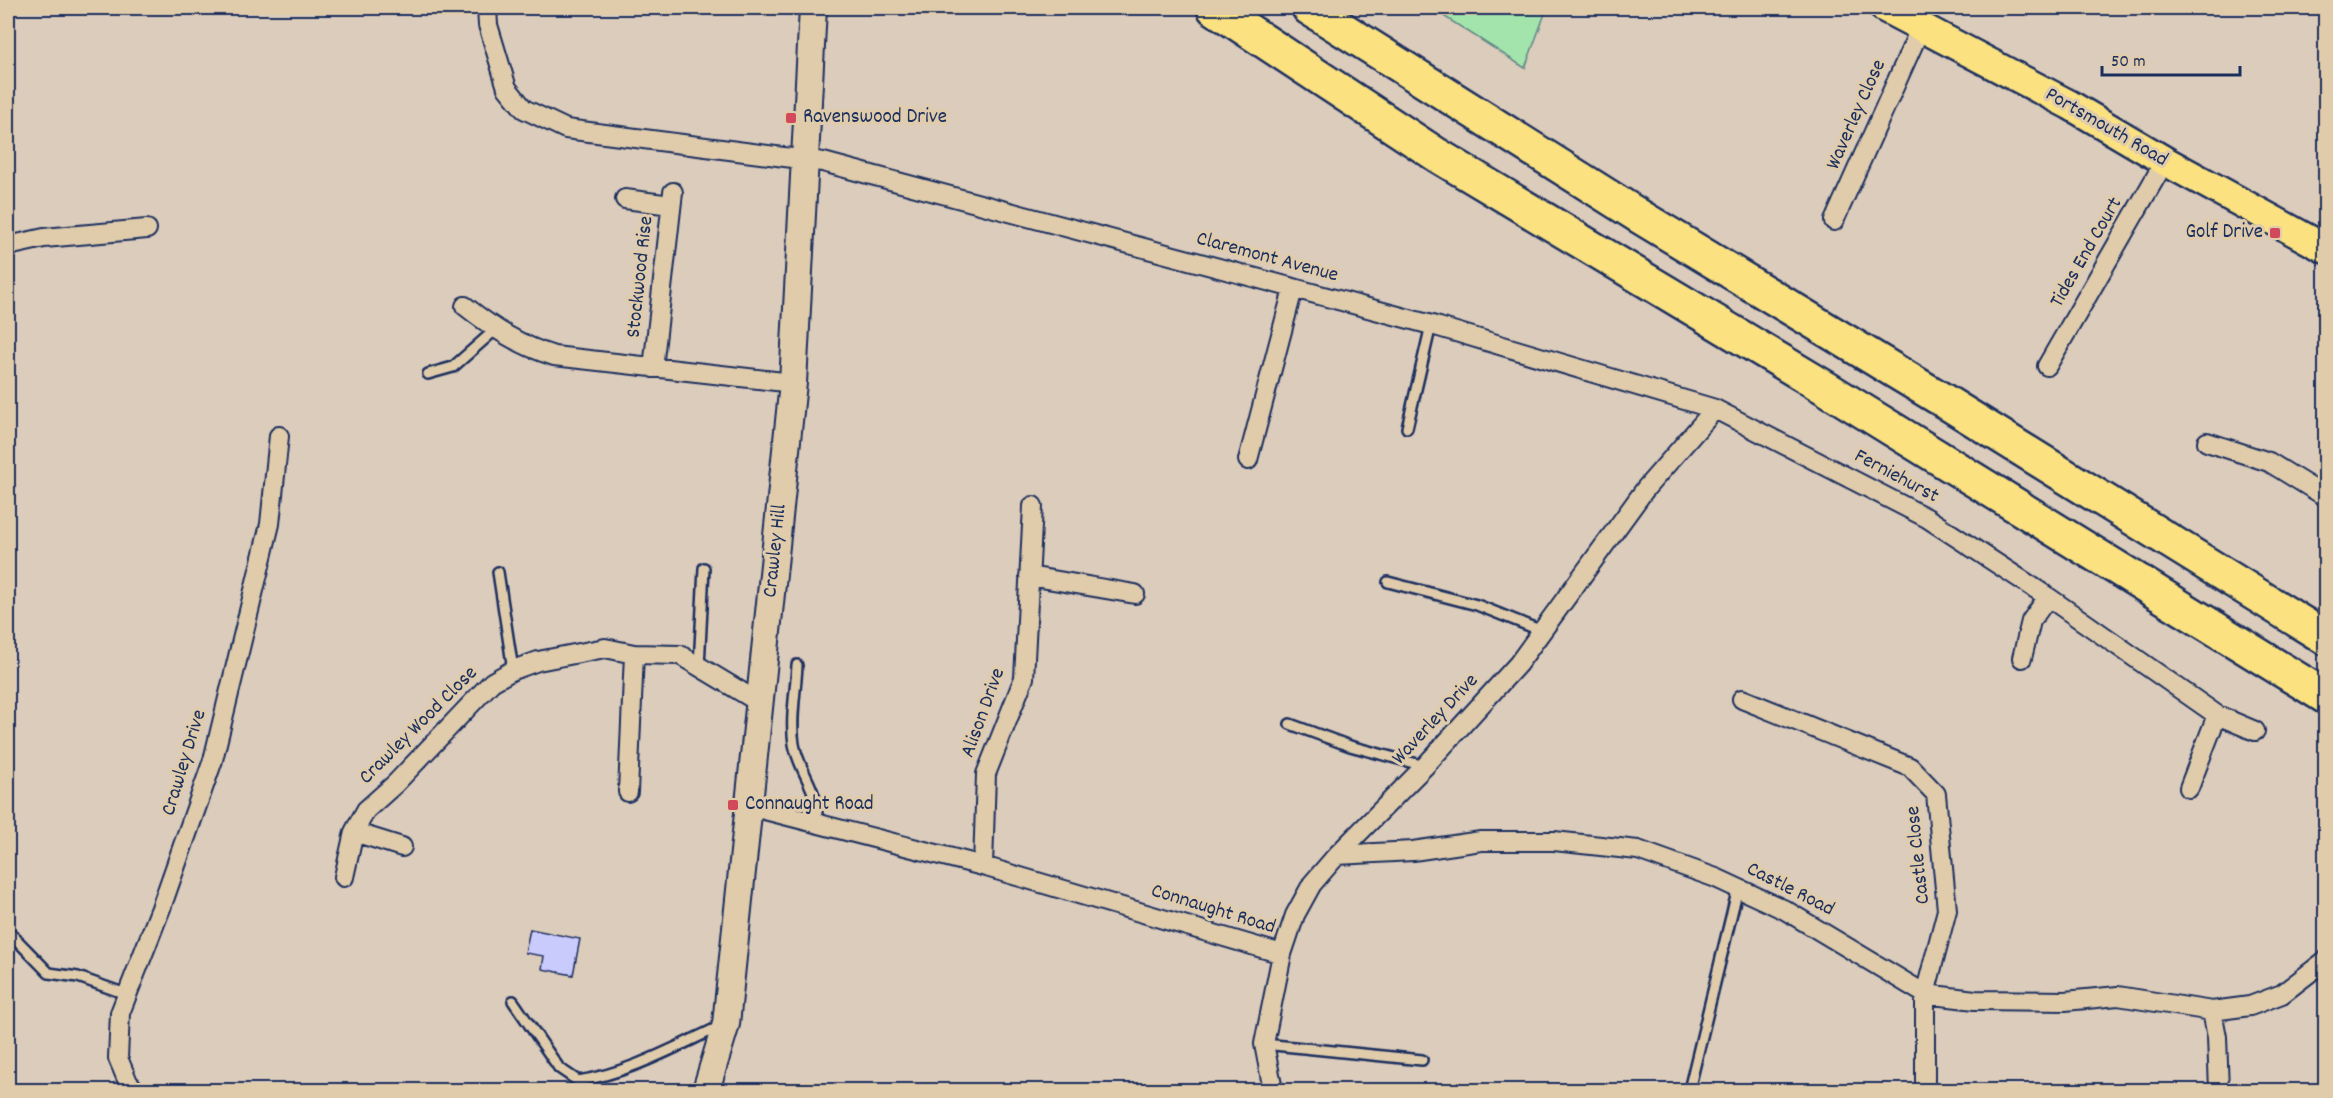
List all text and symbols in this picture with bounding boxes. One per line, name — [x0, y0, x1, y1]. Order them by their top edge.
scale bar — [2102, 39, 2240, 77]
text: 50 m — [2111, 50, 2146, 75]
street label: Waverley Close — [1819, 55, 1895, 175]
street label: Portsmouth Road — [2039, 81, 2173, 175]
place label: Ravenswood Drive — [803, 103, 947, 133]
marker: Ravenswood Drive — [784, 111, 798, 125]
street label: Tides End Court — [2043, 192, 2131, 314]
street label: Stockwood Rise — [620, 215, 662, 339]
place label: Golf Drive — [2185, 218, 2263, 248]
street label: Claremont Avenue — [1193, 225, 1341, 291]
marker: Golf Drive — [2268, 226, 2282, 240]
street label: Ferniehurst — [1848, 442, 1944, 512]
street label: Crawley Hill — [756, 503, 796, 599]
street label: Crawley Wood Close — [353, 660, 485, 792]
street label: Alison Drive — [954, 664, 1014, 762]
street label: Waverley Drive — [1386, 667, 1486, 773]
street label: Crawley Drive — [155, 706, 215, 820]
place label: Connaught Road — [745, 790, 874, 820]
marker: Connaught Road — [726, 798, 740, 812]
street label: Castle Close — [1899, 804, 1939, 906]
street label: Castle Road — [1741, 855, 1839, 925]
street label: Connaught Road — [1147, 877, 1279, 943]

